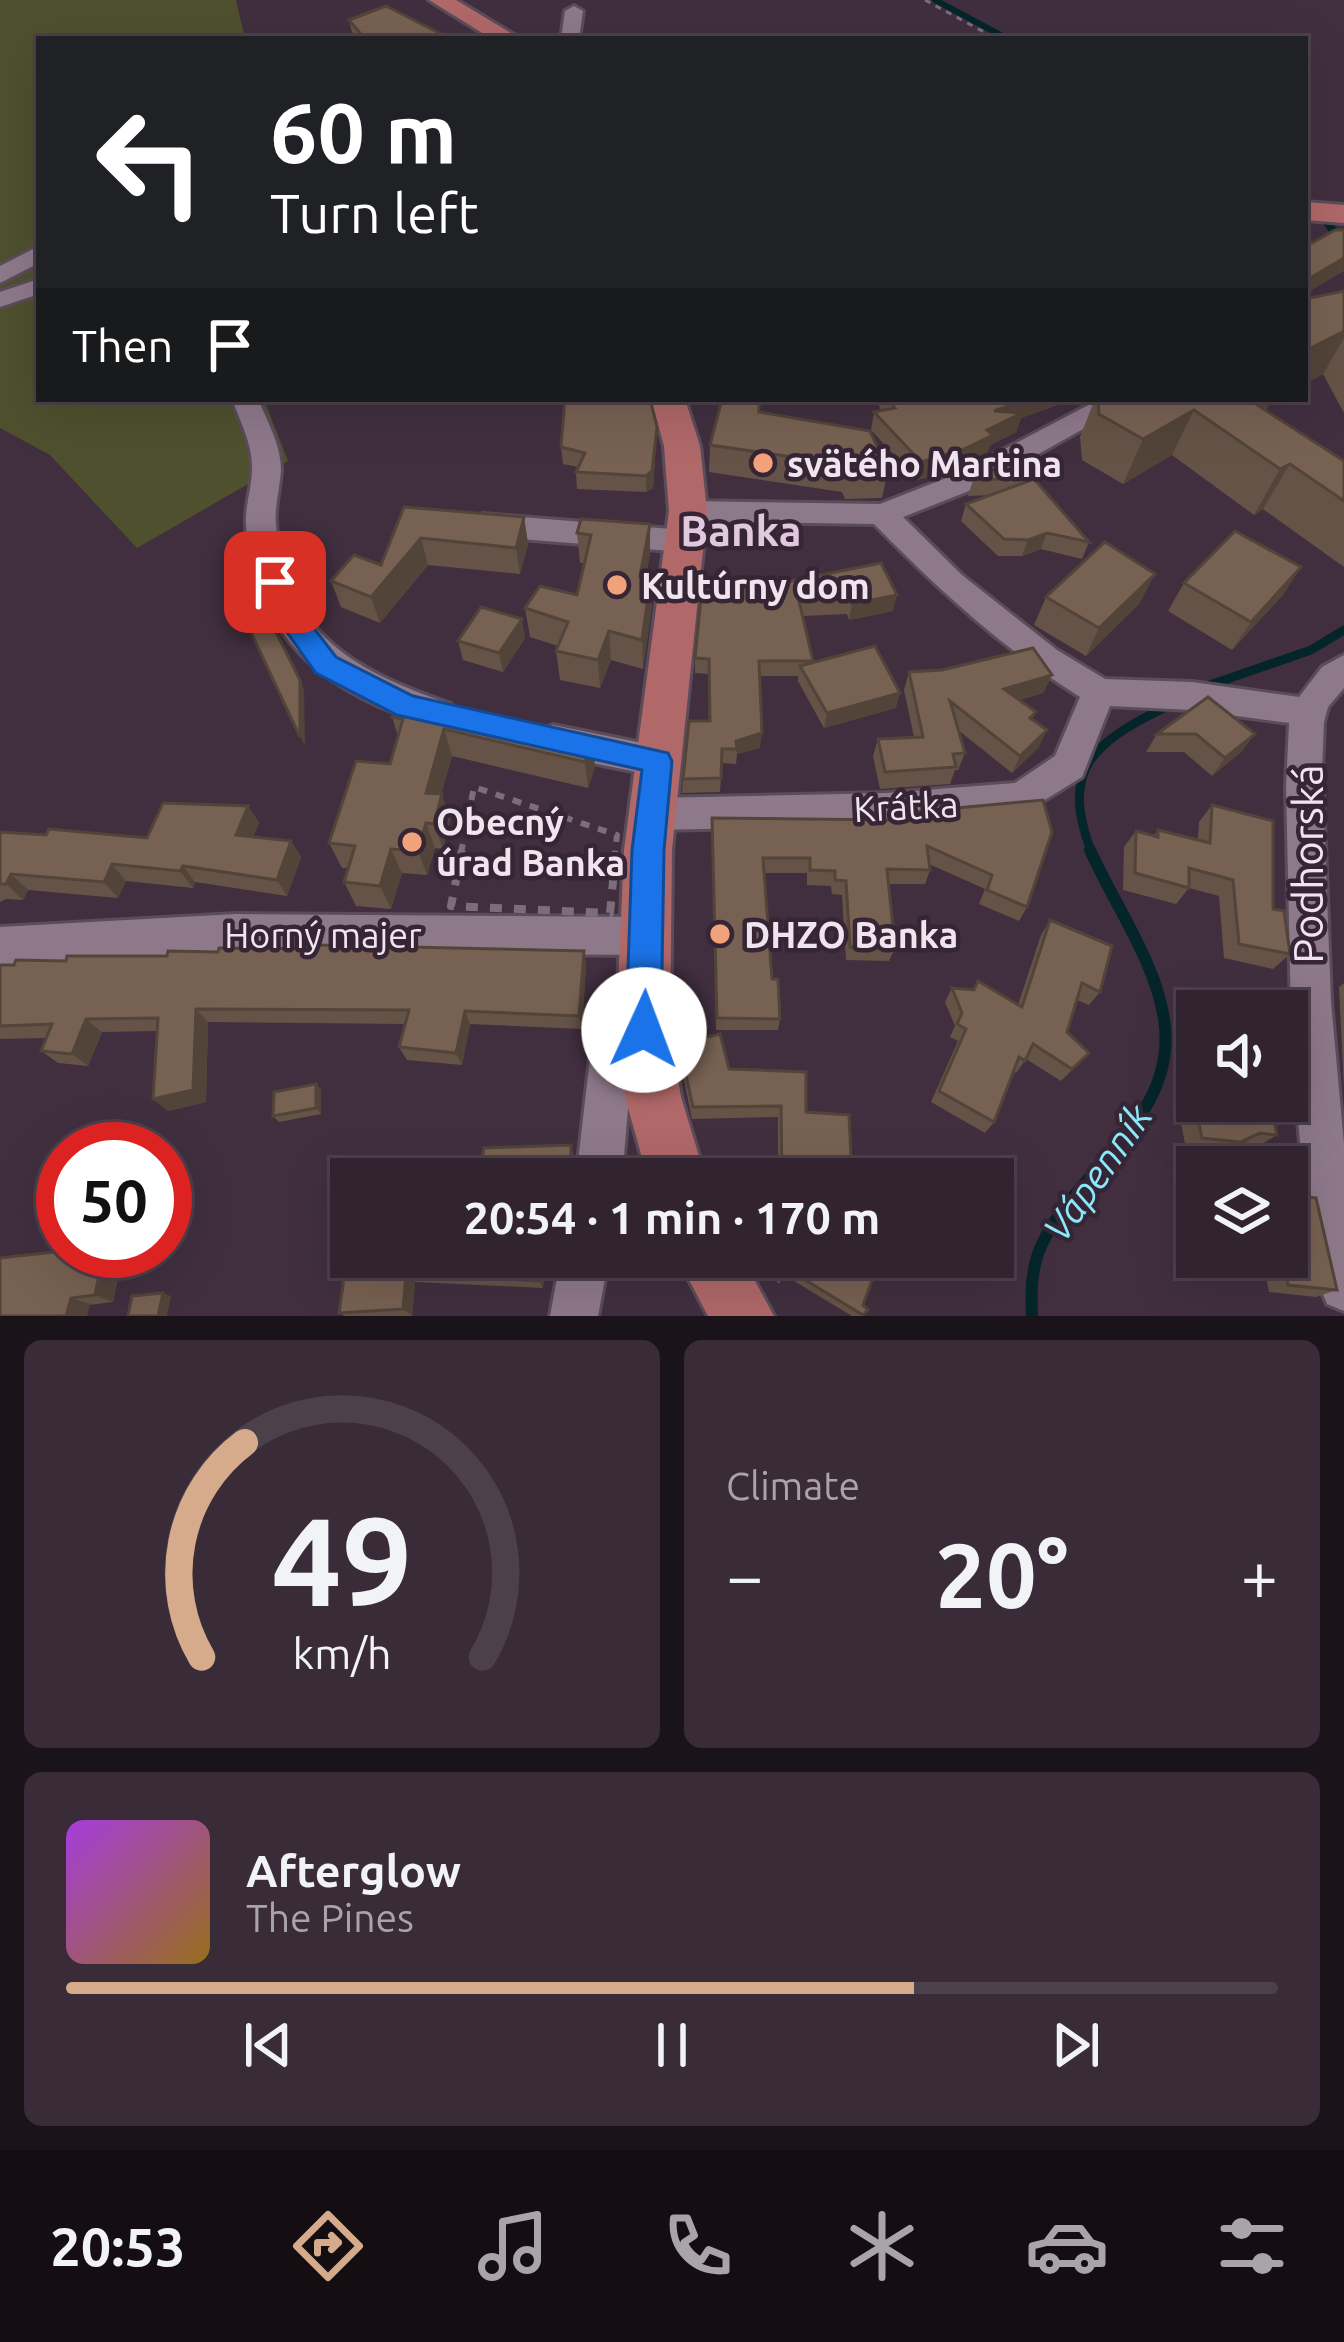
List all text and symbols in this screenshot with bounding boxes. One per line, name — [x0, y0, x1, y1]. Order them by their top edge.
icon: left — [72, 84, 228, 240]
text: 60 m — [270, 85, 457, 179]
text: Turn left — [270, 183, 479, 243]
icon: arrive — [197, 312, 263, 378]
text: Then — [72, 320, 173, 371]
place label: svätého Martina — [787, 443, 1062, 484]
marker: svätého Martina — [750, 450, 776, 476]
district label: Banka — [680, 507, 802, 554]
pin — [224, 531, 326, 633]
icon: arrive — [242, 549, 308, 615]
place label: Kultúrny dom — [641, 565, 870, 606]
marker: Kultúrny dom — [604, 572, 630, 598]
street label: Podhorská — [1284, 764, 1331, 964]
street label: Krátka — [853, 783, 959, 829]
place label: Obecný úrad Banka — [436, 801, 625, 883]
marker: Obecný úrad Banka — [399, 829, 425, 855]
street label: Horný majer — [224, 914, 422, 955]
place label: DHZO Banka — [744, 914, 958, 955]
marker: DHZO Banka — [707, 921, 733, 947]
position arrow — [581, 967, 707, 1093]
map controls — [1176, 990, 1308, 1278]
button: sound — [1176, 990, 1308, 1122]
water label: Vápenník — [1034, 1095, 1160, 1249]
speed limit sign: 50 — [36, 1122, 192, 1278]
button: layers — [1176, 1146, 1308, 1278]
text: 20:54 · 1 min · 170 m — [464, 1192, 880, 1243]
text: Climate — [726, 1464, 860, 1507]
text: 49 — [272, 1490, 412, 1630]
text: 20° — [935, 1524, 1069, 1625]
text: − — [726, 1538, 763, 1612]
text: + — [1241, 1538, 1278, 1612]
text: km/h — [292, 1629, 392, 1677]
text: Afterglow — [246, 1845, 461, 1896]
text: The Pines — [246, 1896, 414, 1939]
icon: previous — [235, 2012, 301, 2078]
icon: pause — [639, 2012, 705, 2078]
icon: next — [1043, 2012, 1109, 2078]
icon: directions — [286, 2204, 370, 2288]
icon: music — [471, 2204, 555, 2288]
icon: phone — [656, 2204, 740, 2288]
icon: climate — [840, 2204, 924, 2288]
icon: car — [1025, 2204, 1109, 2288]
icon: filters — [1210, 2204, 1294, 2288]
text: 20:53 — [50, 2216, 185, 2276]

